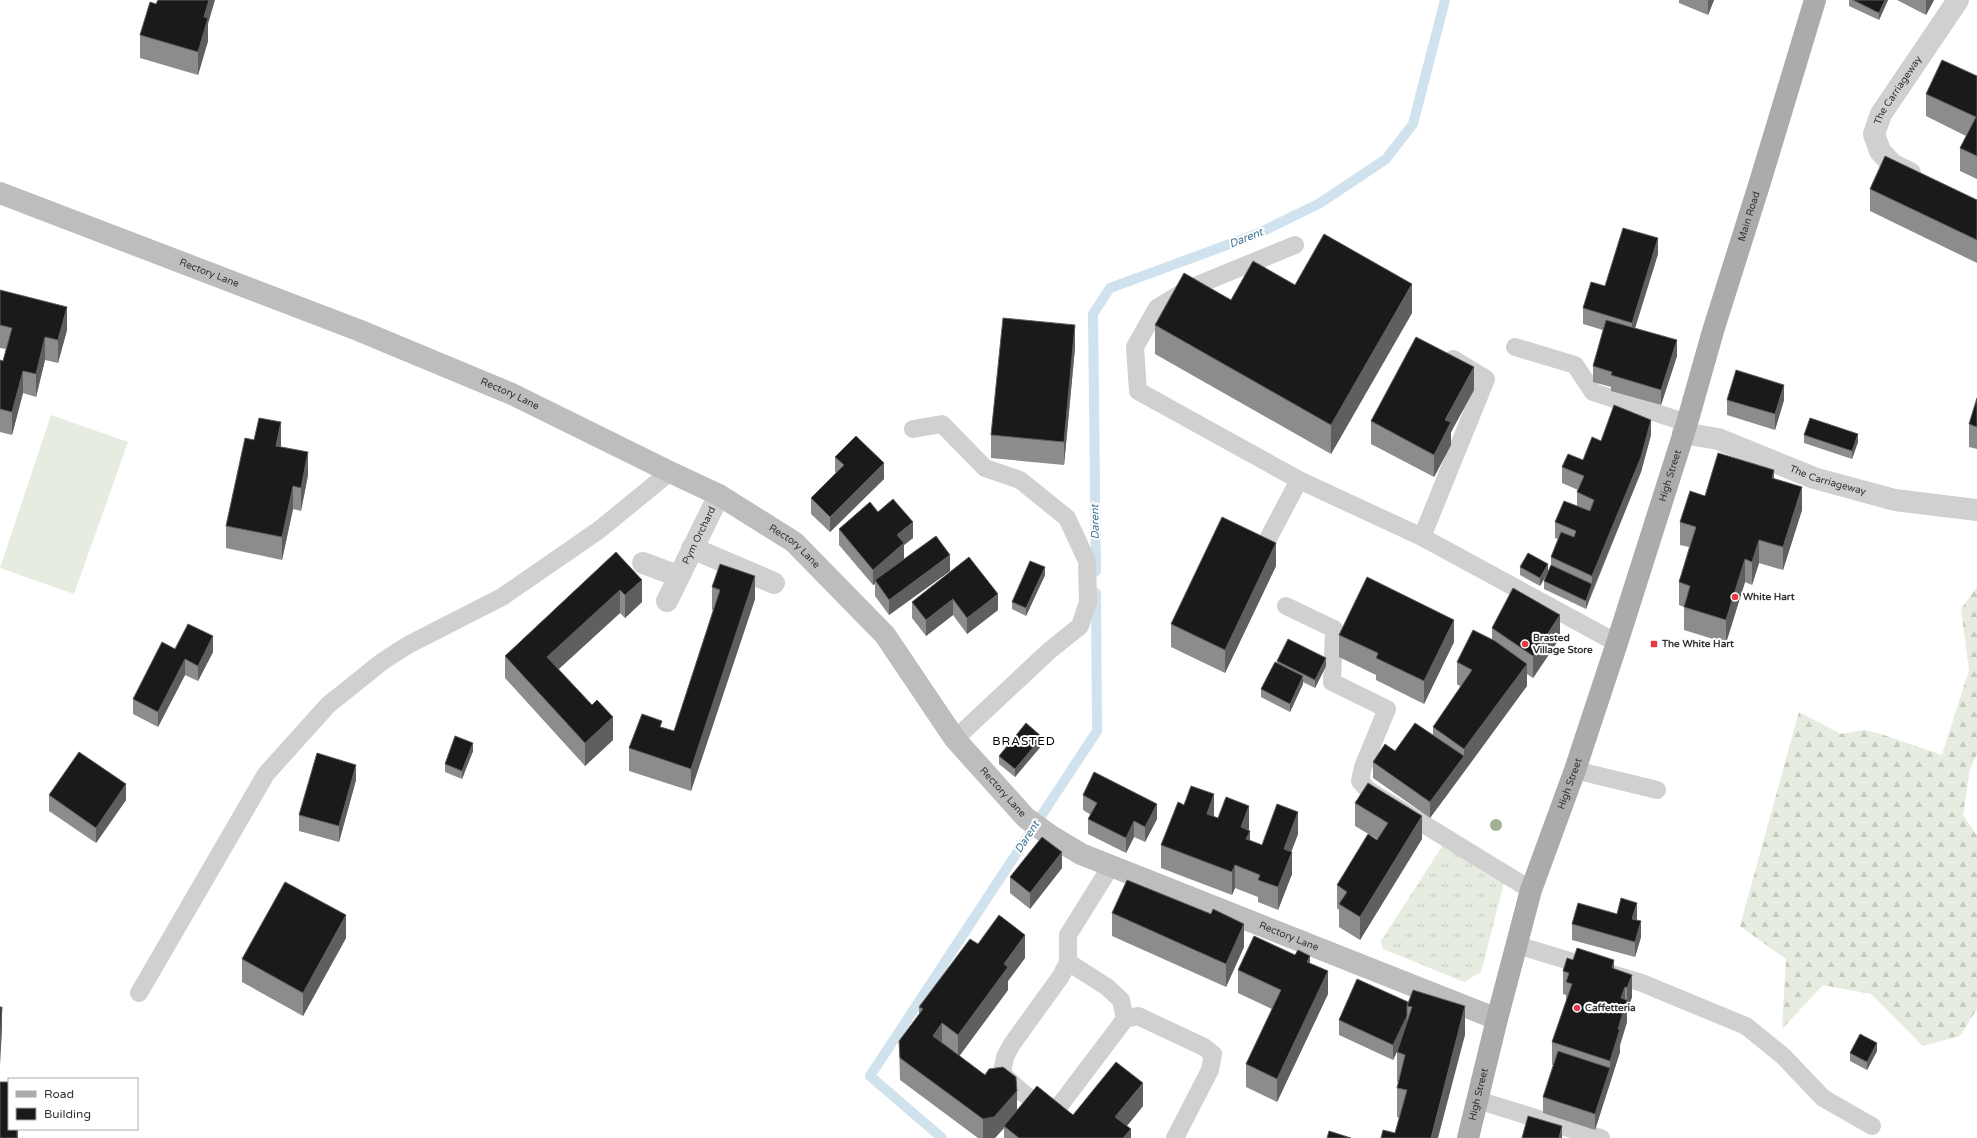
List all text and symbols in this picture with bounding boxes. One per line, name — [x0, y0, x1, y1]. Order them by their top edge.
street label: The Carriageway — [1872, 53, 1925, 126]
street label: Main Road — [1736, 190, 1763, 243]
water label: Darent — [1227, 225, 1266, 251]
street label: Rectory Lane — [178, 256, 241, 290]
street label: Rectory Lane — [479, 376, 541, 413]
street label: High Street — [1656, 448, 1684, 503]
street label: The Carriageway — [1788, 463, 1868, 498]
water label: Darent — [1088, 502, 1102, 540]
street label: Pym Orchard — [680, 505, 718, 566]
street label: Rectory Lane — [767, 522, 823, 571]
place label: White Hart — [1743, 591, 1795, 603]
marker: White Hart — [1730, 592, 1740, 602]
place label: Brasted Village Store — [1533, 632, 1593, 656]
place label: The White Hart — [1661, 638, 1734, 650]
marker: Brasted Village Store — [1520, 639, 1530, 649]
marker: The White Hart — [1649, 639, 1659, 649]
district label: BRASTED — [992, 734, 1056, 748]
street label: High Street — [1555, 756, 1585, 811]
street label: Rectory Lane — [977, 765, 1029, 820]
water label: Darent — [1012, 817, 1043, 855]
street label: Rectory Lane — [1257, 919, 1321, 954]
place label: Caffetteria — [1585, 1002, 1636, 1014]
marker: Caffetteria — [1572, 1003, 1582, 1013]
street label: High Street — [1466, 1067, 1491, 1122]
legend — [8, 1078, 138, 1130]
text: Road — [44, 1087, 74, 1101]
text: Building — [44, 1107, 91, 1121]

